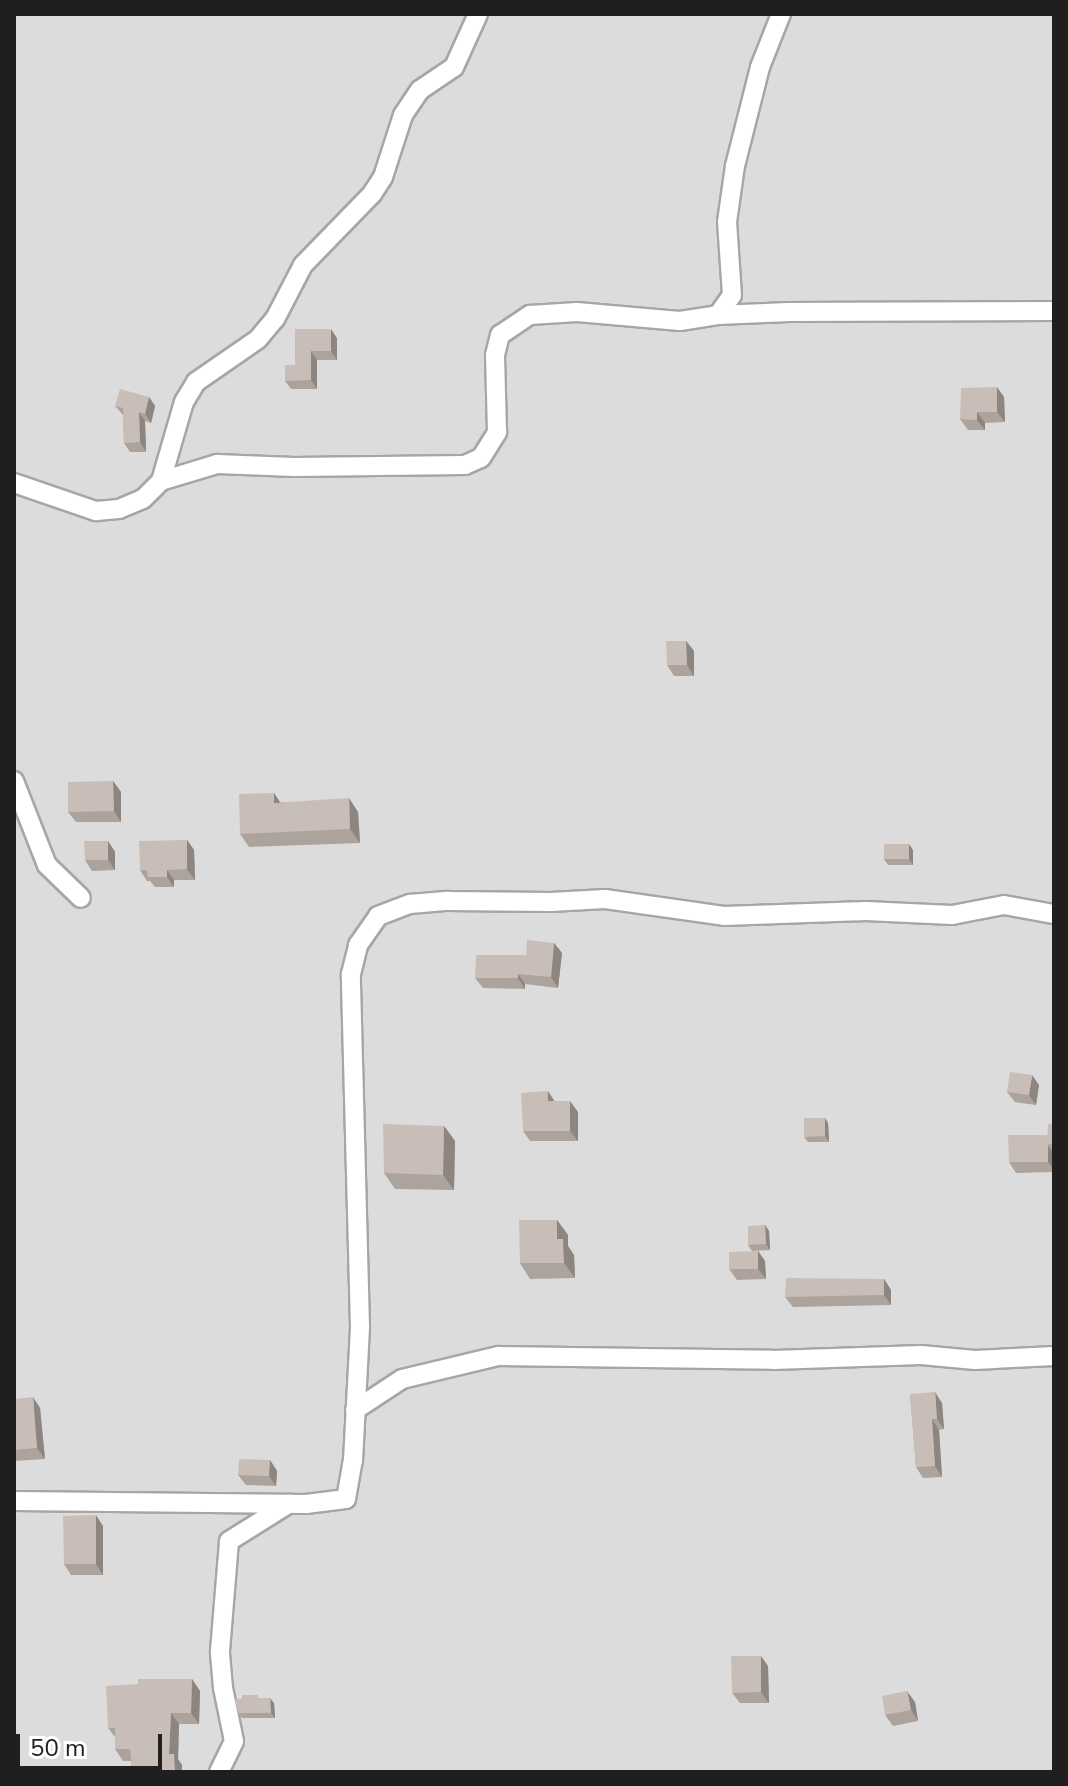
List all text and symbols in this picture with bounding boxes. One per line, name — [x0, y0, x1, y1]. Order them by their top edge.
scale bar — [20, 1718, 166, 1768]
text: 50 m — [30, 1732, 86, 1764]

